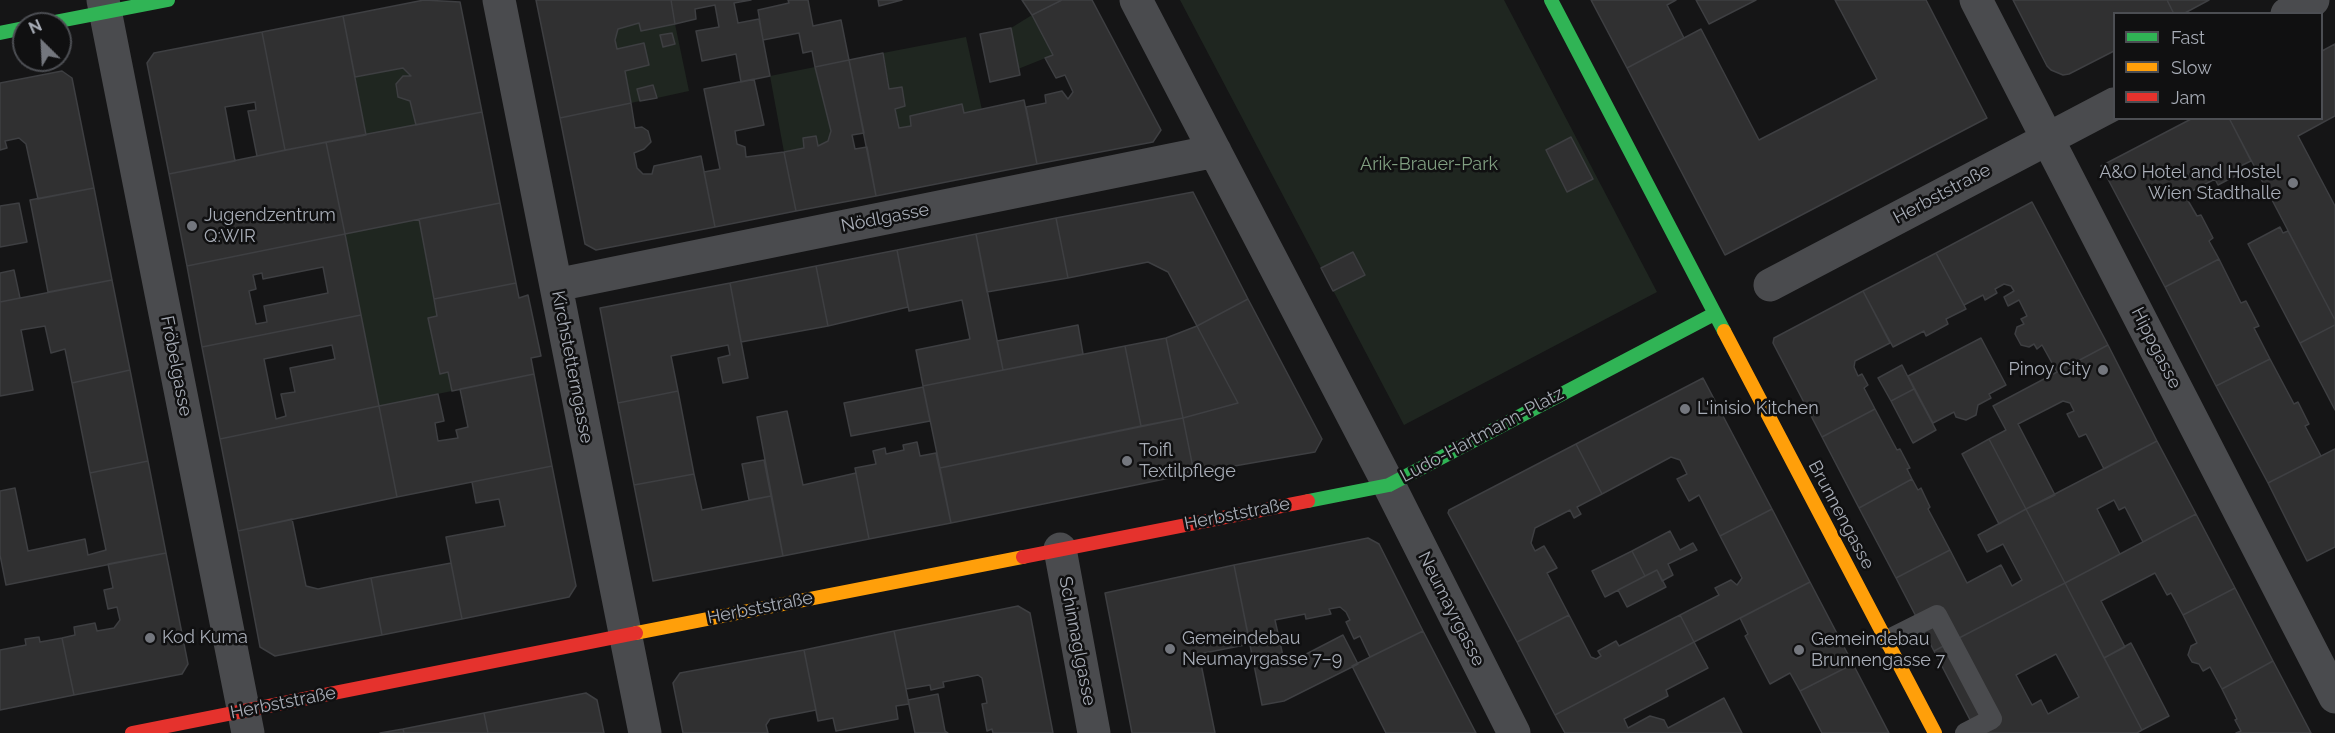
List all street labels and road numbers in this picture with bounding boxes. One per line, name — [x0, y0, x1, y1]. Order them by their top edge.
street label: Herbststraße — [1890, 159, 1994, 229]
street label: Nödlgasse — [839, 199, 931, 237]
street label: Kirchstetterngasse — [547, 289, 597, 445]
street label: Hippgasse — [2126, 304, 2186, 392]
street label: Fröbelgasse — [156, 314, 196, 418]
street label: Ludo-Hartmann-Platz — [1397, 383, 1567, 487]
street label: Brunnengasse — [1803, 457, 1879, 573]
street label: Herbststraße — [1182, 493, 1292, 535]
street label: Neumayrgasse — [1413, 548, 1489, 670]
street label: Schinnaglgasse — [1054, 575, 1100, 707]
street label: Herbststraße — [705, 587, 815, 629]
street label: Herbststraße — [228, 682, 338, 724]

